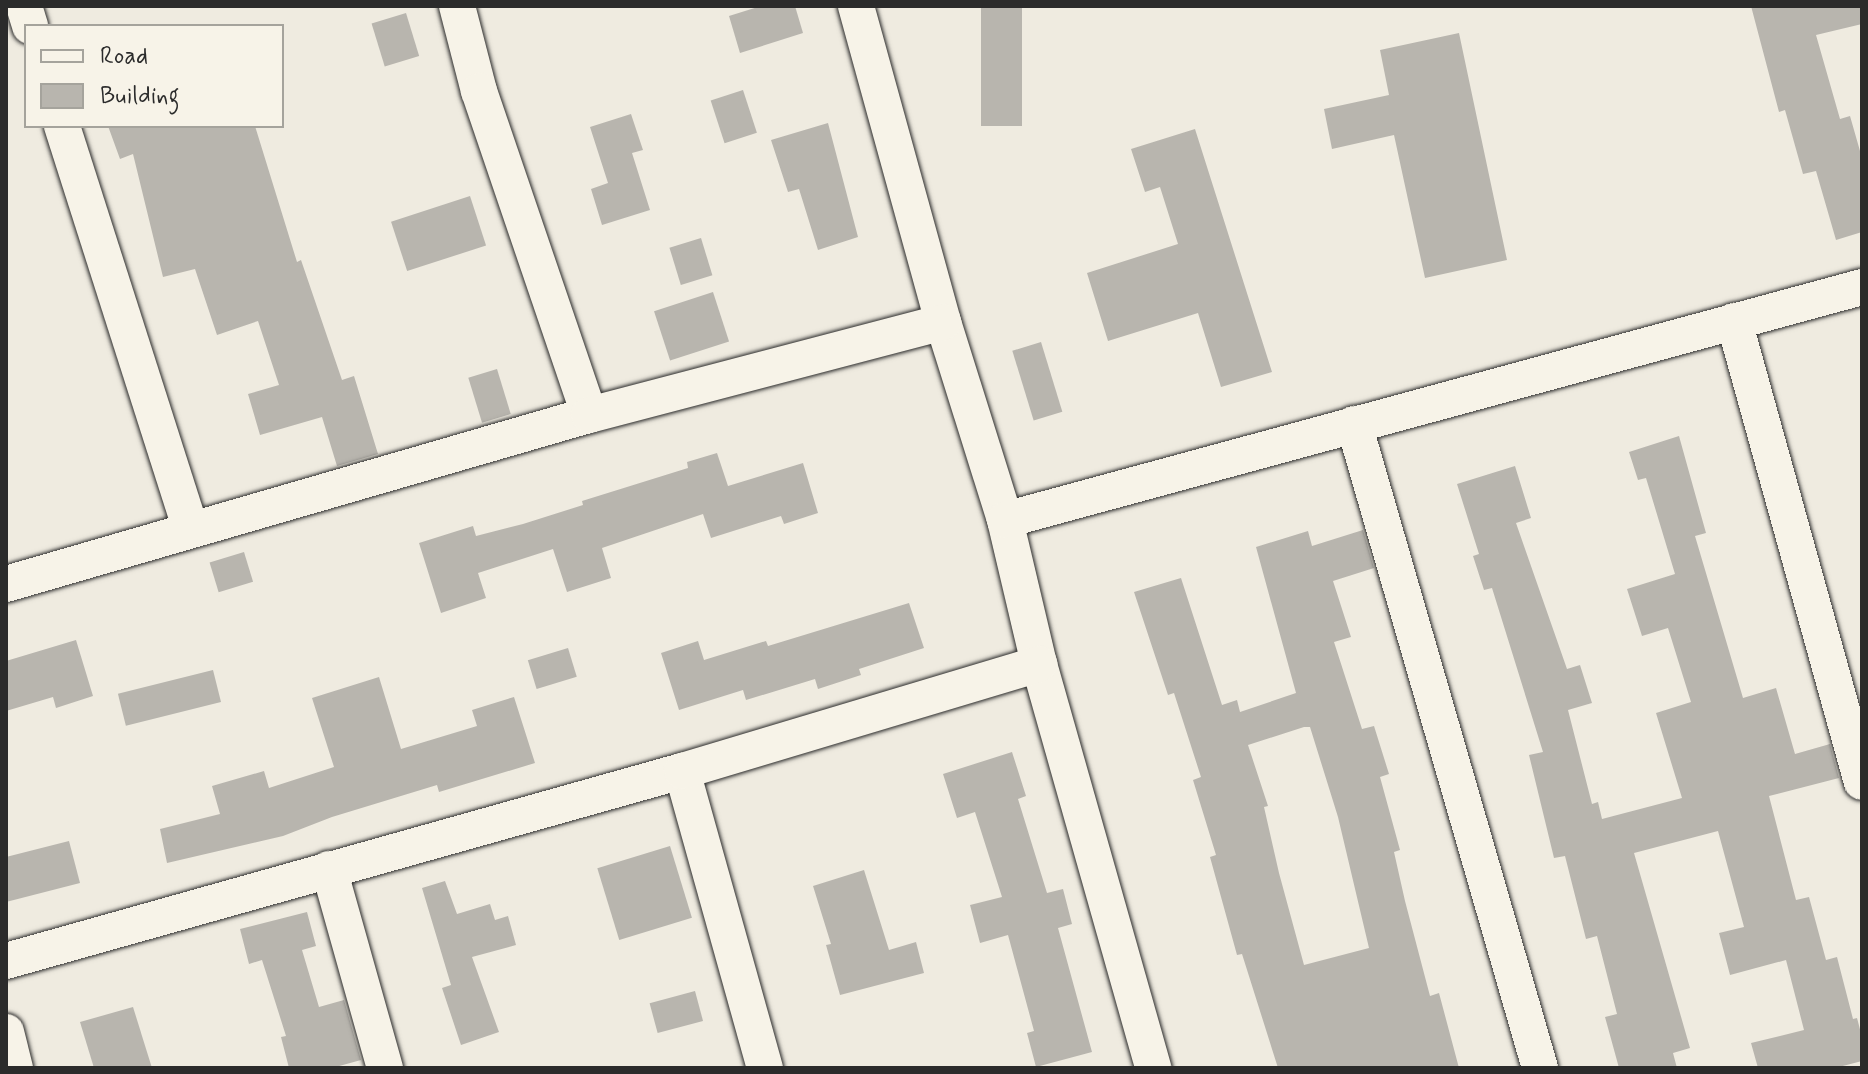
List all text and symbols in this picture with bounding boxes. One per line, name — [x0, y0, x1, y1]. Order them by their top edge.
legend — [24, 24, 284, 128]
text: Road — [100, 41, 148, 72]
text: Building — [100, 81, 180, 112]

